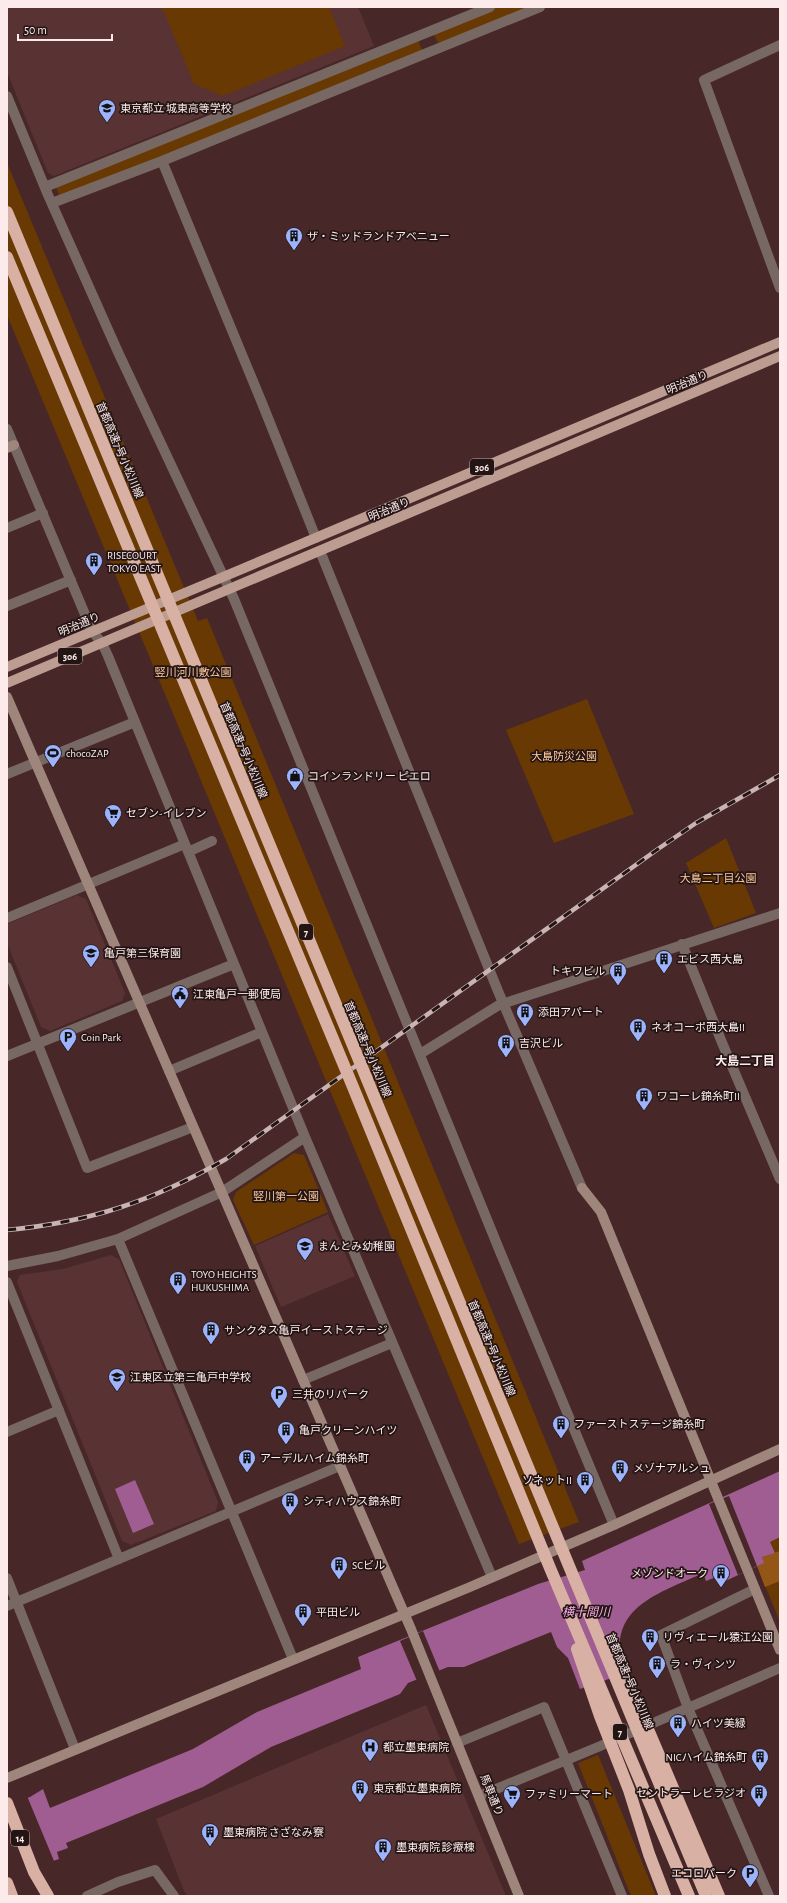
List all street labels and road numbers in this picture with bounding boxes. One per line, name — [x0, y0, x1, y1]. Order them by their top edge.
street label: 明治通り — [664, 368, 710, 396]
street label: 首都高速7号小松川線 — [94, 400, 146, 500]
road number: 306 — [470, 459, 494, 475]
street label: 明治通り — [366, 495, 412, 523]
street label: 明治通り — [56, 610, 102, 638]
road number: 306 — [58, 648, 82, 664]
street label: 首都高速7号小松川線 — [218, 700, 270, 800]
road number: 7 — [299, 924, 313, 940]
street label: 首都高速7号小松川線 — [342, 999, 394, 1099]
street label: 首都高速7号小松川線 — [466, 1298, 518, 1398]
street label: 首都高速7号小松川線 — [604, 1631, 656, 1731]
road number: 7 — [613, 1724, 627, 1740]
street label: 馬車通り — [478, 1772, 506, 1818]
road number: 14 — [11, 1830, 29, 1846]

